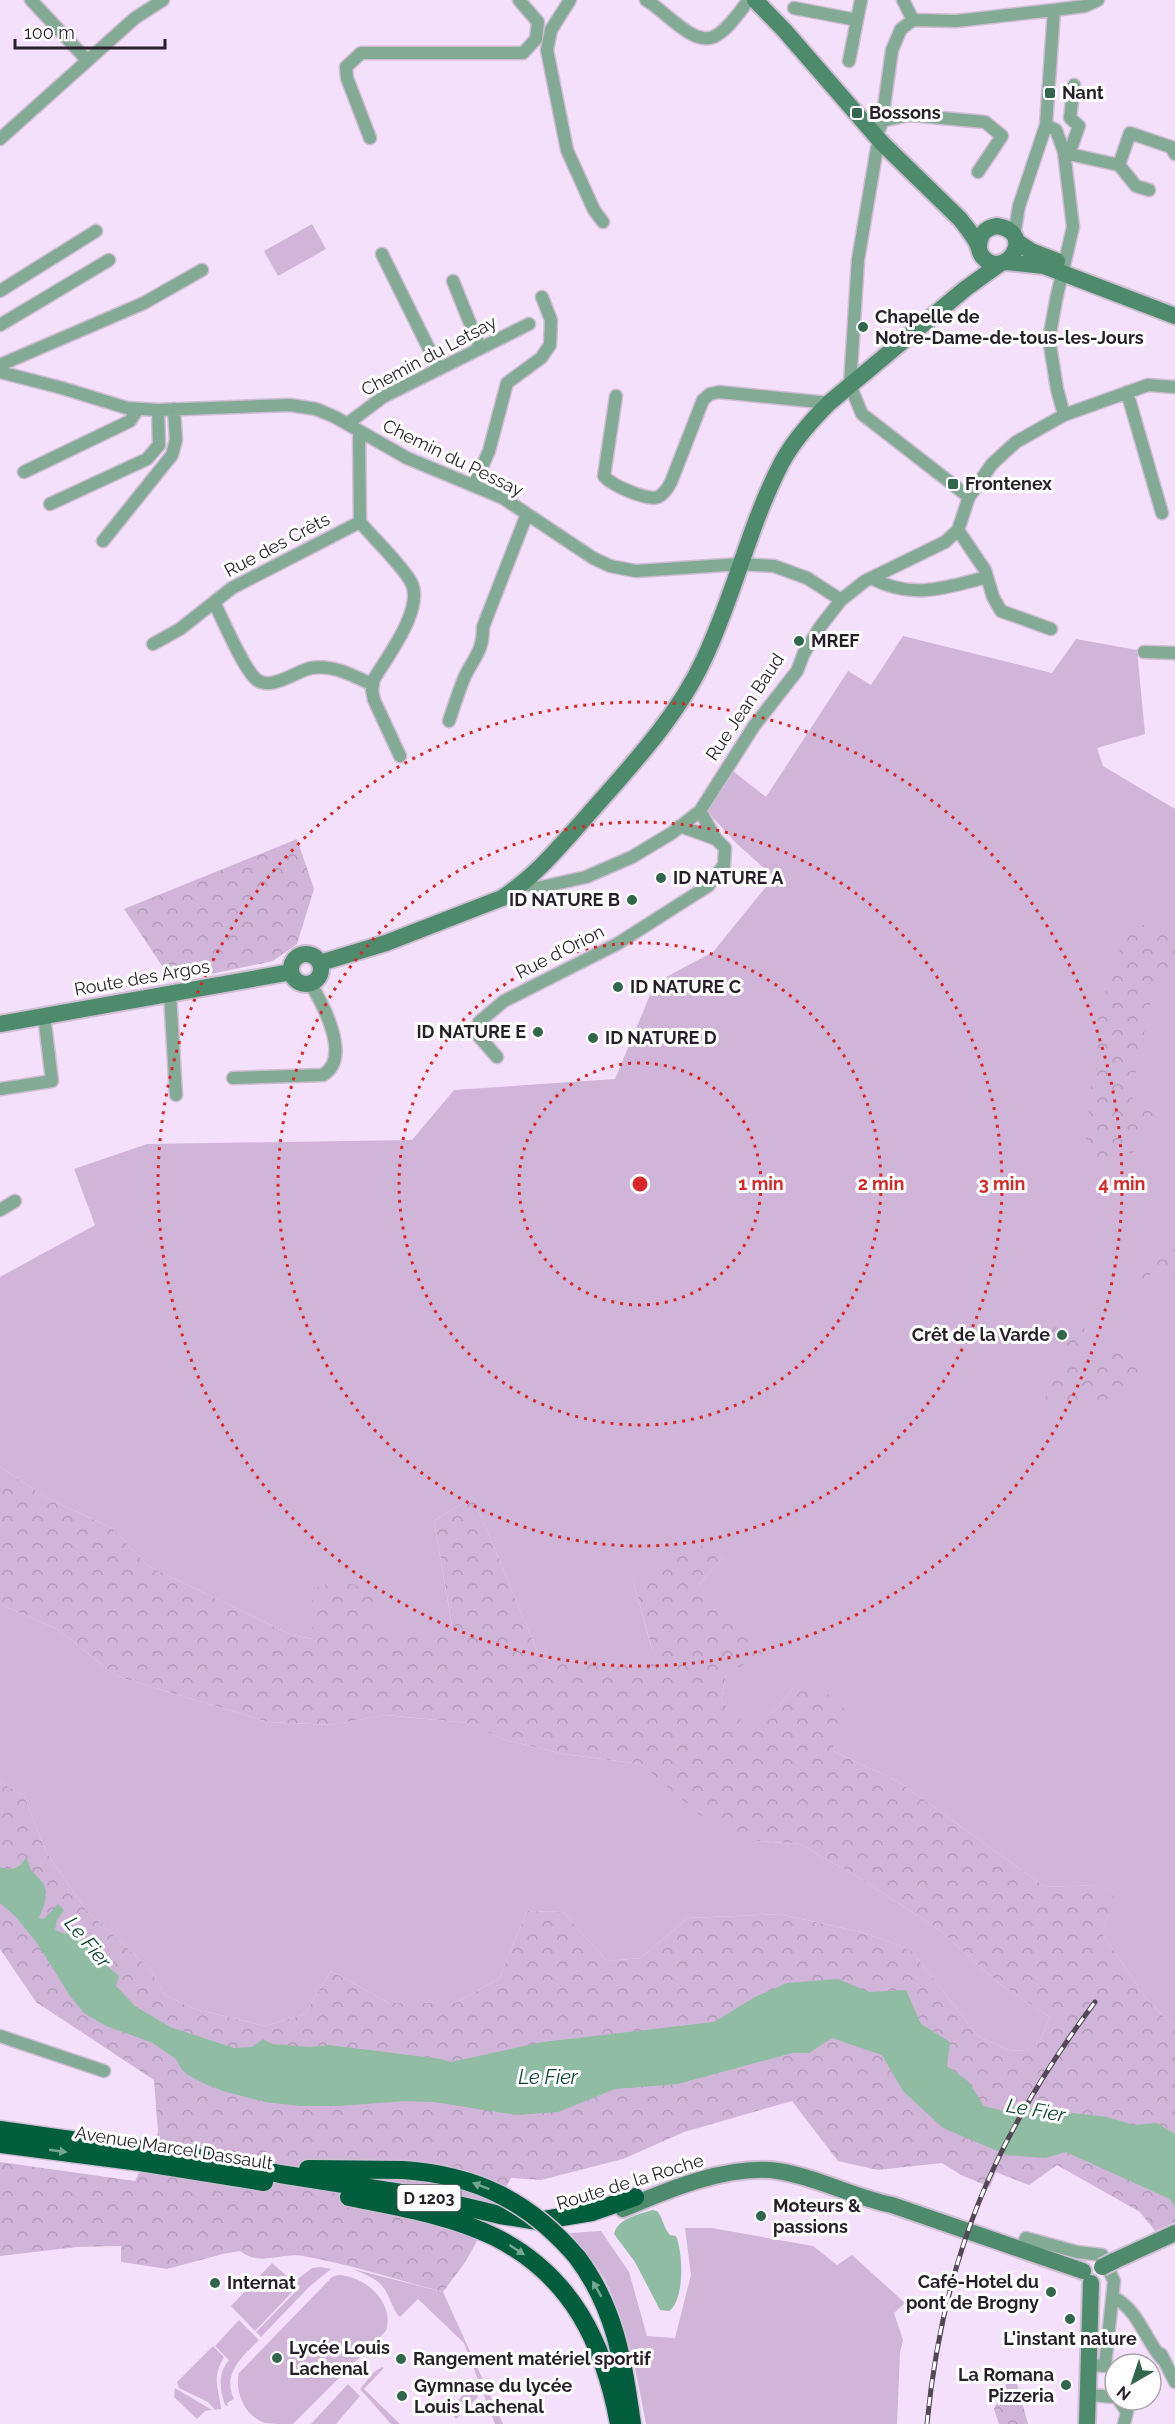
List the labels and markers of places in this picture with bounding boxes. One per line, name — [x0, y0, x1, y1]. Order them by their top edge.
place label: Nant — [1062, 82, 1104, 103]
marker: Nant — [1043, 86, 1057, 100]
place label: Bossons — [869, 102, 941, 123]
marker: Bossons — [850, 106, 864, 120]
place label: Chapelle de Notre-Dame-de-tous-les-Jours — [875, 306, 1144, 348]
marker: Chapelle de Notre-Dame-de-tous-les-Jours — [856, 320, 870, 334]
place label: Frontenex — [965, 473, 1052, 494]
marker: Frontenex — [946, 477, 960, 491]
place label: MREF — [811, 630, 860, 651]
marker: MREF — [792, 634, 806, 648]
place label: ID NATURE A — [673, 867, 784, 888]
marker: ID NATURE A — [654, 871, 668, 885]
place label: ID NATURE B — [509, 889, 620, 910]
marker: ID NATURE B — [625, 893, 639, 907]
place label: ID NATURE C — [630, 976, 741, 997]
marker: ID NATURE C — [611, 980, 625, 994]
place label: ID NATURE E — [416, 1021, 526, 1042]
marker: ID NATURE E — [531, 1025, 545, 1039]
place label: ID NATURE D — [605, 1027, 717, 1048]
marker: ID NATURE D — [586, 1031, 600, 1045]
centre of rings — [630, 1174, 650, 1194]
place label: Crêt de la Varde — [912, 1324, 1050, 1345]
marker: Crêt de la Varde — [1055, 1328, 1069, 1342]
place label: Moteurs & passions — [773, 2195, 861, 2237]
marker: Moteurs & passions — [754, 2209, 768, 2223]
place label: Café-Hotel du pont de Brogny — [906, 2271, 1039, 2313]
place label: Internat — [227, 2272, 296, 2293]
marker: Internat — [208, 2276, 222, 2290]
marker: Café-Hotel du pont de Brogny — [1044, 2285, 1058, 2299]
marker: L'instant nature — [1063, 2312, 1077, 2326]
place label: L'instant nature — [1003, 2328, 1137, 2349]
place label: Lycée Louis Lachenal — [289, 2337, 390, 2379]
place label: Rangement matériel sportif — [413, 2348, 652, 2369]
marker: Lycée Louis Lachenal — [270, 2351, 284, 2365]
marker: Rangement matériel sportif — [394, 2352, 408, 2366]
place label: La Romana Pizzeria — [958, 2364, 1054, 2406]
place label: Gymnase du lycée Louis Lachenal — [414, 2375, 572, 2417]
marker: La Romana Pizzeria — [1059, 2378, 1073, 2392]
marker: Gymnase du lycée Louis Lachenal — [395, 2389, 409, 2403]

